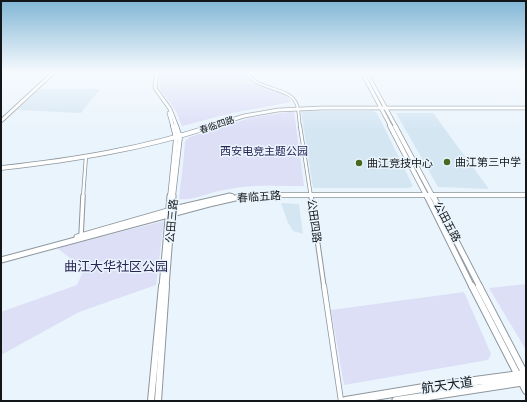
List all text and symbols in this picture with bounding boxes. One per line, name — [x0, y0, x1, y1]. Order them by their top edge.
street label: 春临四路 — [198, 114, 236, 135]
park label: 西安电竞主题公园 — [220, 145, 308, 158]
place label: 曲江第三中学 — [455, 156, 521, 169]
place label: 曲江竞技中心 — [367, 157, 433, 170]
marker: 曲江第三中学 — [442, 157, 452, 167]
marker: 曲江竞技中心 — [354, 158, 364, 168]
street label: 春临五路 — [237, 189, 281, 205]
street label: 公田四路 — [305, 198, 323, 244]
street label: 公田三路 — [164, 199, 180, 243]
street label: 公田五路 — [431, 200, 463, 244]
park label: 曲江大华社区公园 — [64, 259, 168, 274]
street label: 航天大道 — [420, 374, 474, 396]

